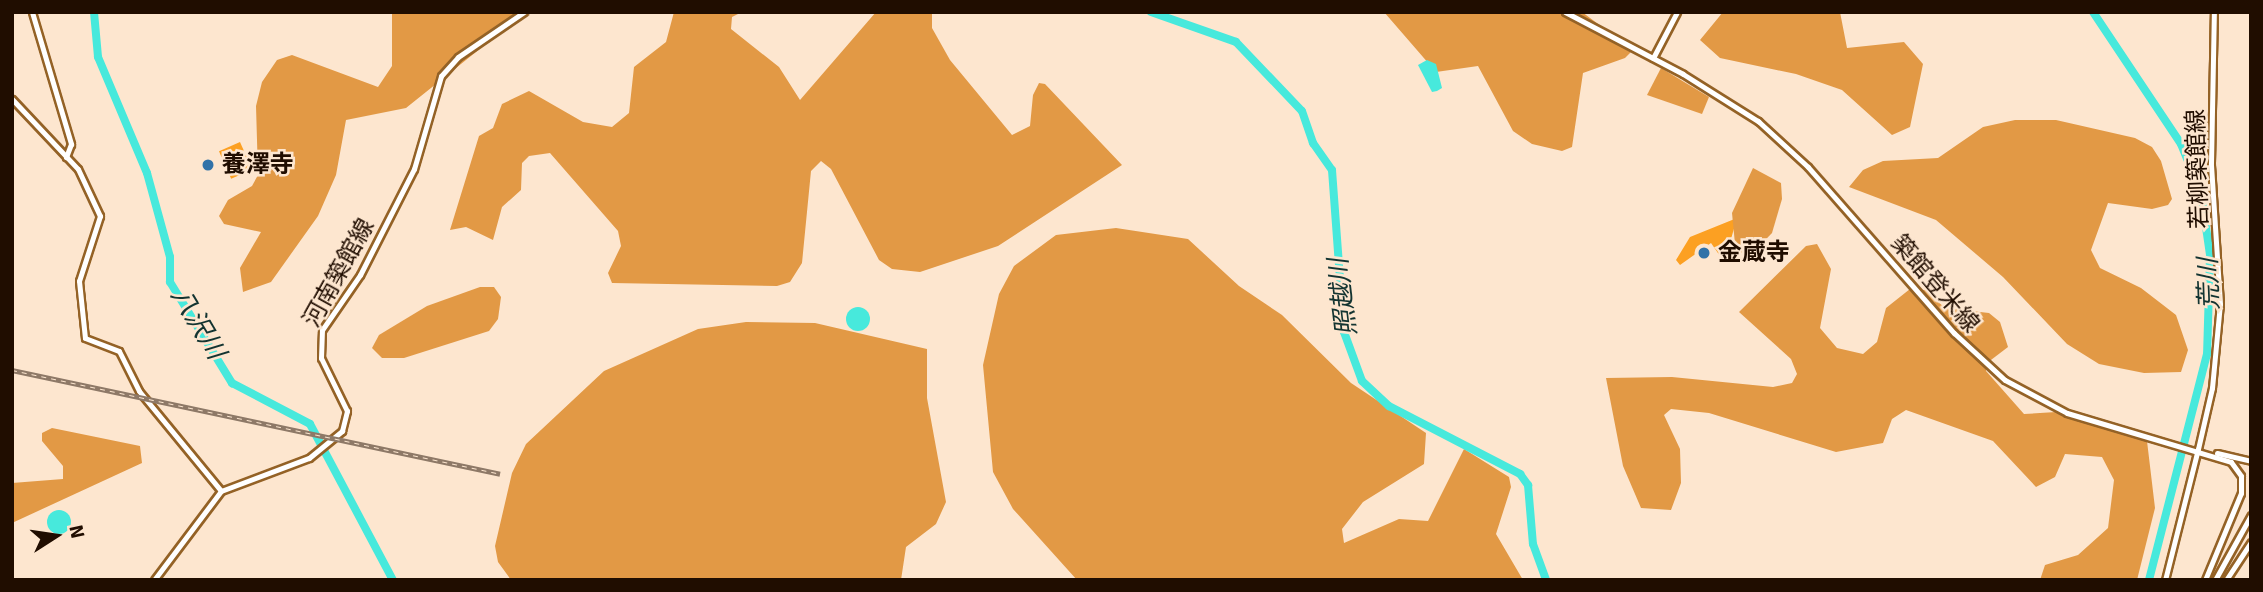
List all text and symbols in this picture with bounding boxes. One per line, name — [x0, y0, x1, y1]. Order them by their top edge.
street label: 若柳築館線 — [2182, 109, 2214, 229]
place label: 養澤寺 — [222, 151, 294, 179]
marker: 養澤寺 — [200, 157, 216, 173]
street label: 河南築館線 — [297, 214, 381, 332]
street label: 築館登米線 — [1885, 229, 1985, 339]
place label: 金蔵寺 — [1718, 239, 1790, 267]
marker: 金蔵寺 — [1696, 245, 1712, 261]
water label: 照越川 — [1324, 256, 1364, 338]
water label: 荒川 — [2194, 257, 2226, 311]
water label: 八沢川 — [164, 283, 230, 365]
north arrow — [21, 501, 91, 571]
text: N — [63, 523, 90, 541]

